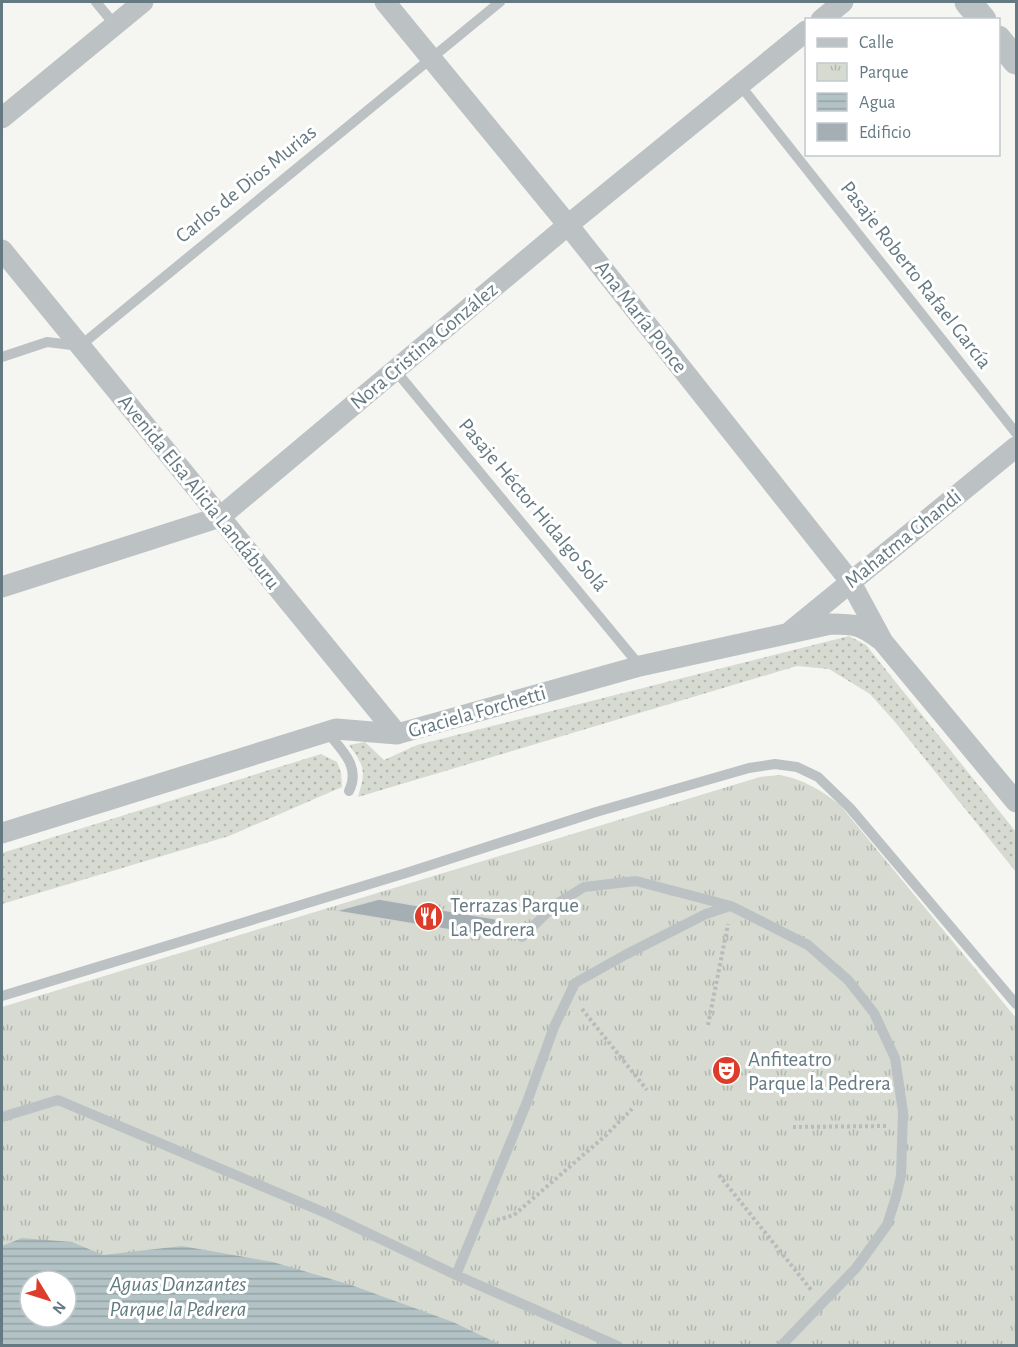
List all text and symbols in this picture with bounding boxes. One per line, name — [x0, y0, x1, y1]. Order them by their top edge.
legend — [805, 18, 1000, 156]
text: Calle — [859, 34, 894, 52]
text: Parque — [859, 64, 908, 82]
text: Agua — [859, 94, 896, 112]
street label: Carlos de Dios Murias — [172, 121, 320, 247]
text: Edificio — [859, 124, 911, 142]
street label: Pasaje Roberto Rafael García — [837, 177, 996, 373]
street label: Ana María Ponce — [591, 257, 691, 377]
street label: Nora Cristina González — [347, 279, 501, 413]
street label: Avenida Elsa Alicia Landáburu — [114, 391, 284, 593]
street label: Pasaje Héctor Hidalgo Solá — [455, 415, 611, 596]
street label: Mahatma Ghandi — [841, 486, 965, 592]
street label: Graciela Forchetti — [406, 682, 548, 742]
place label: Terrazas Parque La Pedrera — [450, 895, 579, 940]
restaurant icon: Terrazas Parque La Pedrera — [413, 901, 445, 933]
place label: Anfiteatro Parque la Pedrera — [748, 1049, 891, 1094]
theatre icon: Anfiteatro Parque la Pedrera — [711, 1055, 743, 1087]
north arrow — [18, 1269, 78, 1329]
water label: Aguas Danzantes Parque la Pedrera — [109, 1273, 247, 1320]
text: N — [49, 1298, 69, 1317]

